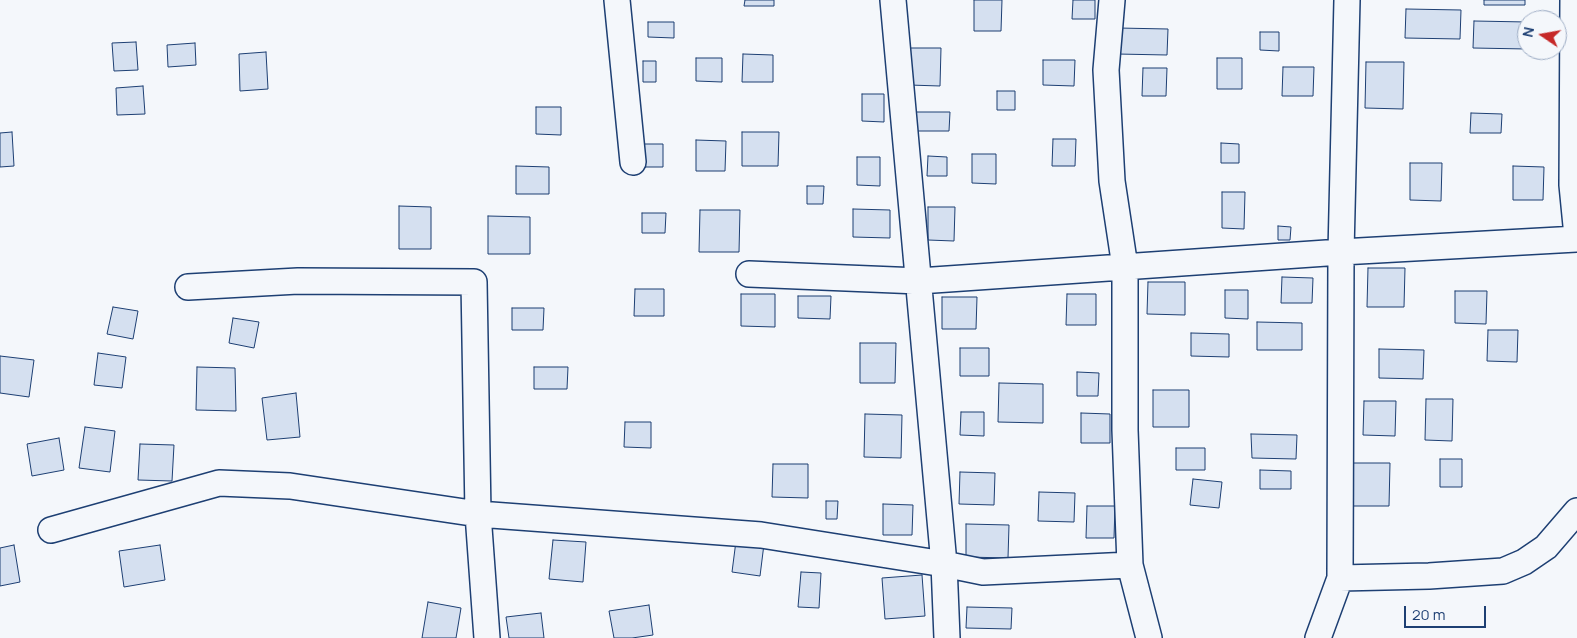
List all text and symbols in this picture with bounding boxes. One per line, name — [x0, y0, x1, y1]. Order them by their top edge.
north arrow — [1517, 10, 1567, 60]
text: N — [1517, 25, 1538, 39]
scale bar — [1407, 596, 1490, 628]
text: 20 m — [1412, 604, 1445, 625]

